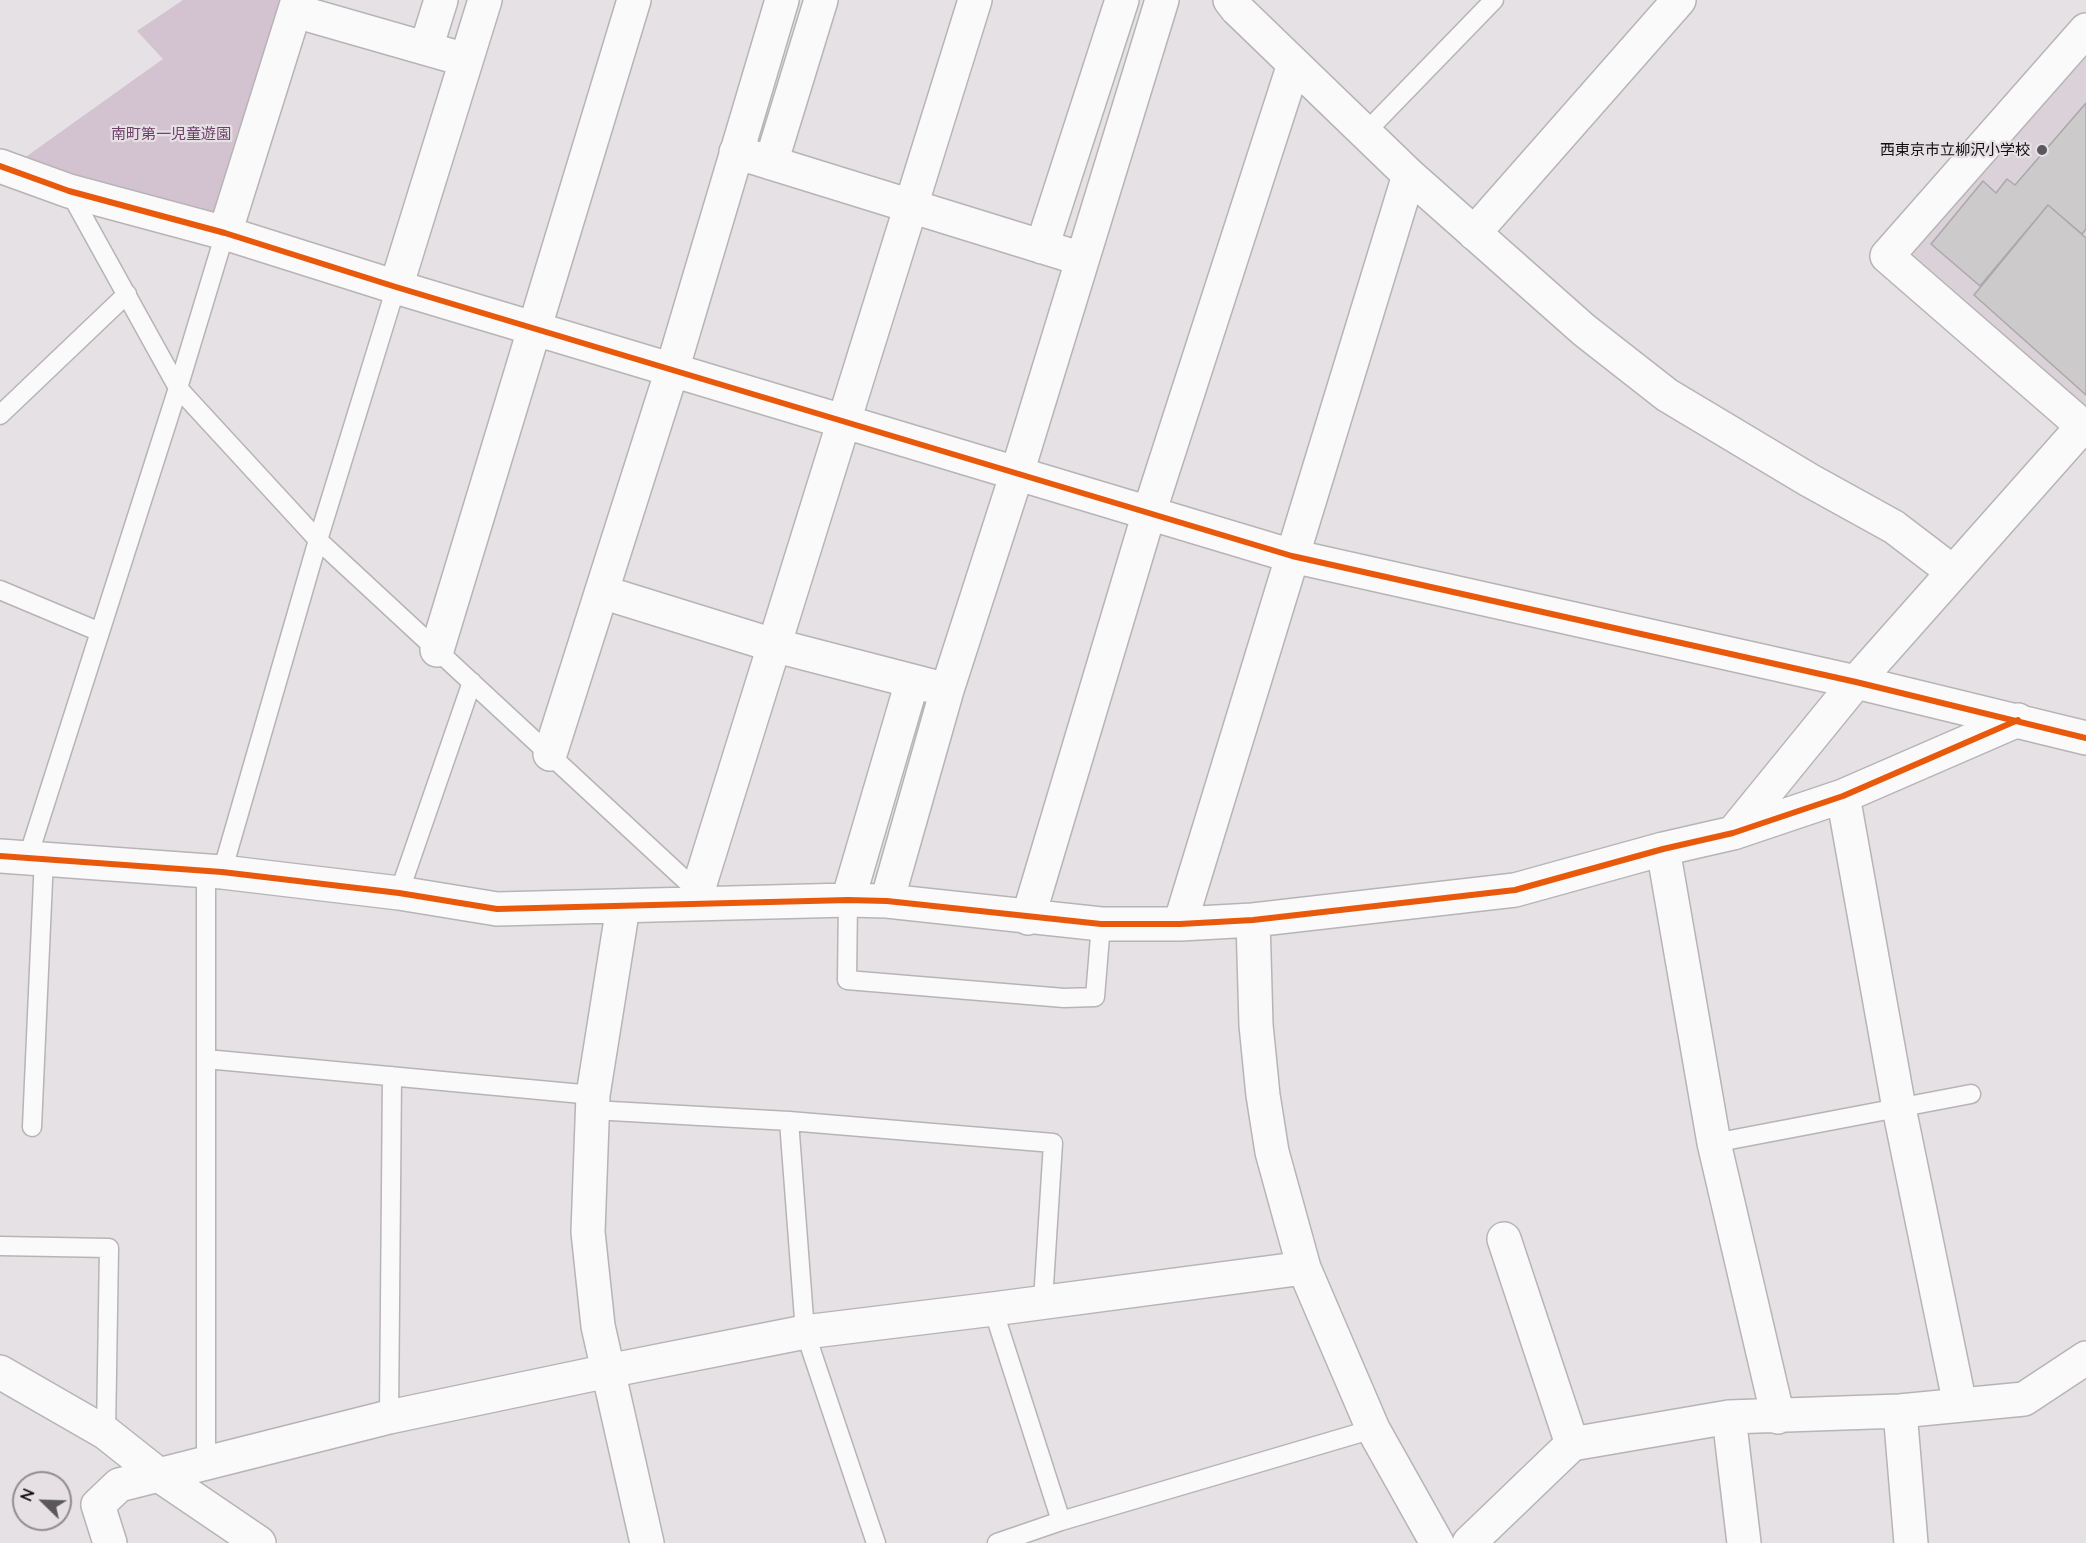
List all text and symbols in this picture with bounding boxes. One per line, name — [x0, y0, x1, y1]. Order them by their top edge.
park label: 南町第一児童遊園 — [111, 125, 231, 143]
place label: 西東京市立柳沢小学校 — [1880, 141, 2030, 159]
marker: 西東京市立柳沢小学校 — [2035, 143, 2049, 157]
north arrow — [12, 1471, 72, 1531]
text: N — [16, 1485, 39, 1504]

